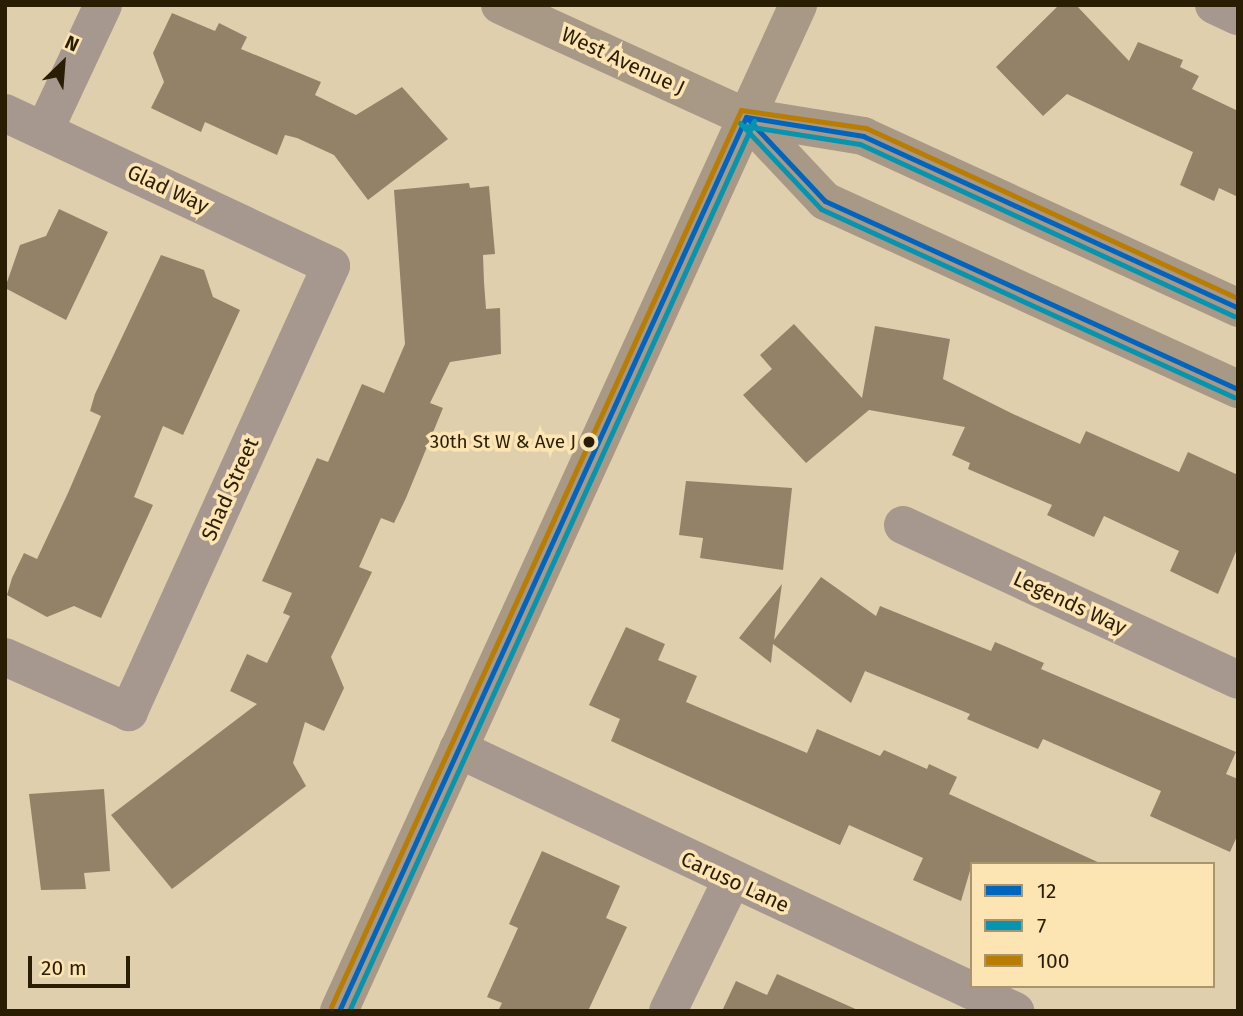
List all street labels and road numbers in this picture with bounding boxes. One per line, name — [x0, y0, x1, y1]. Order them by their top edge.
street label: West Avenue J — [557, 21, 689, 101]
street label: Glad Way — [123, 159, 213, 219]
street label: Shad Street — [196, 434, 264, 544]
street label: Legends Way — [1009, 566, 1131, 640]
street label: Caruso Lane — [677, 846, 793, 918]

